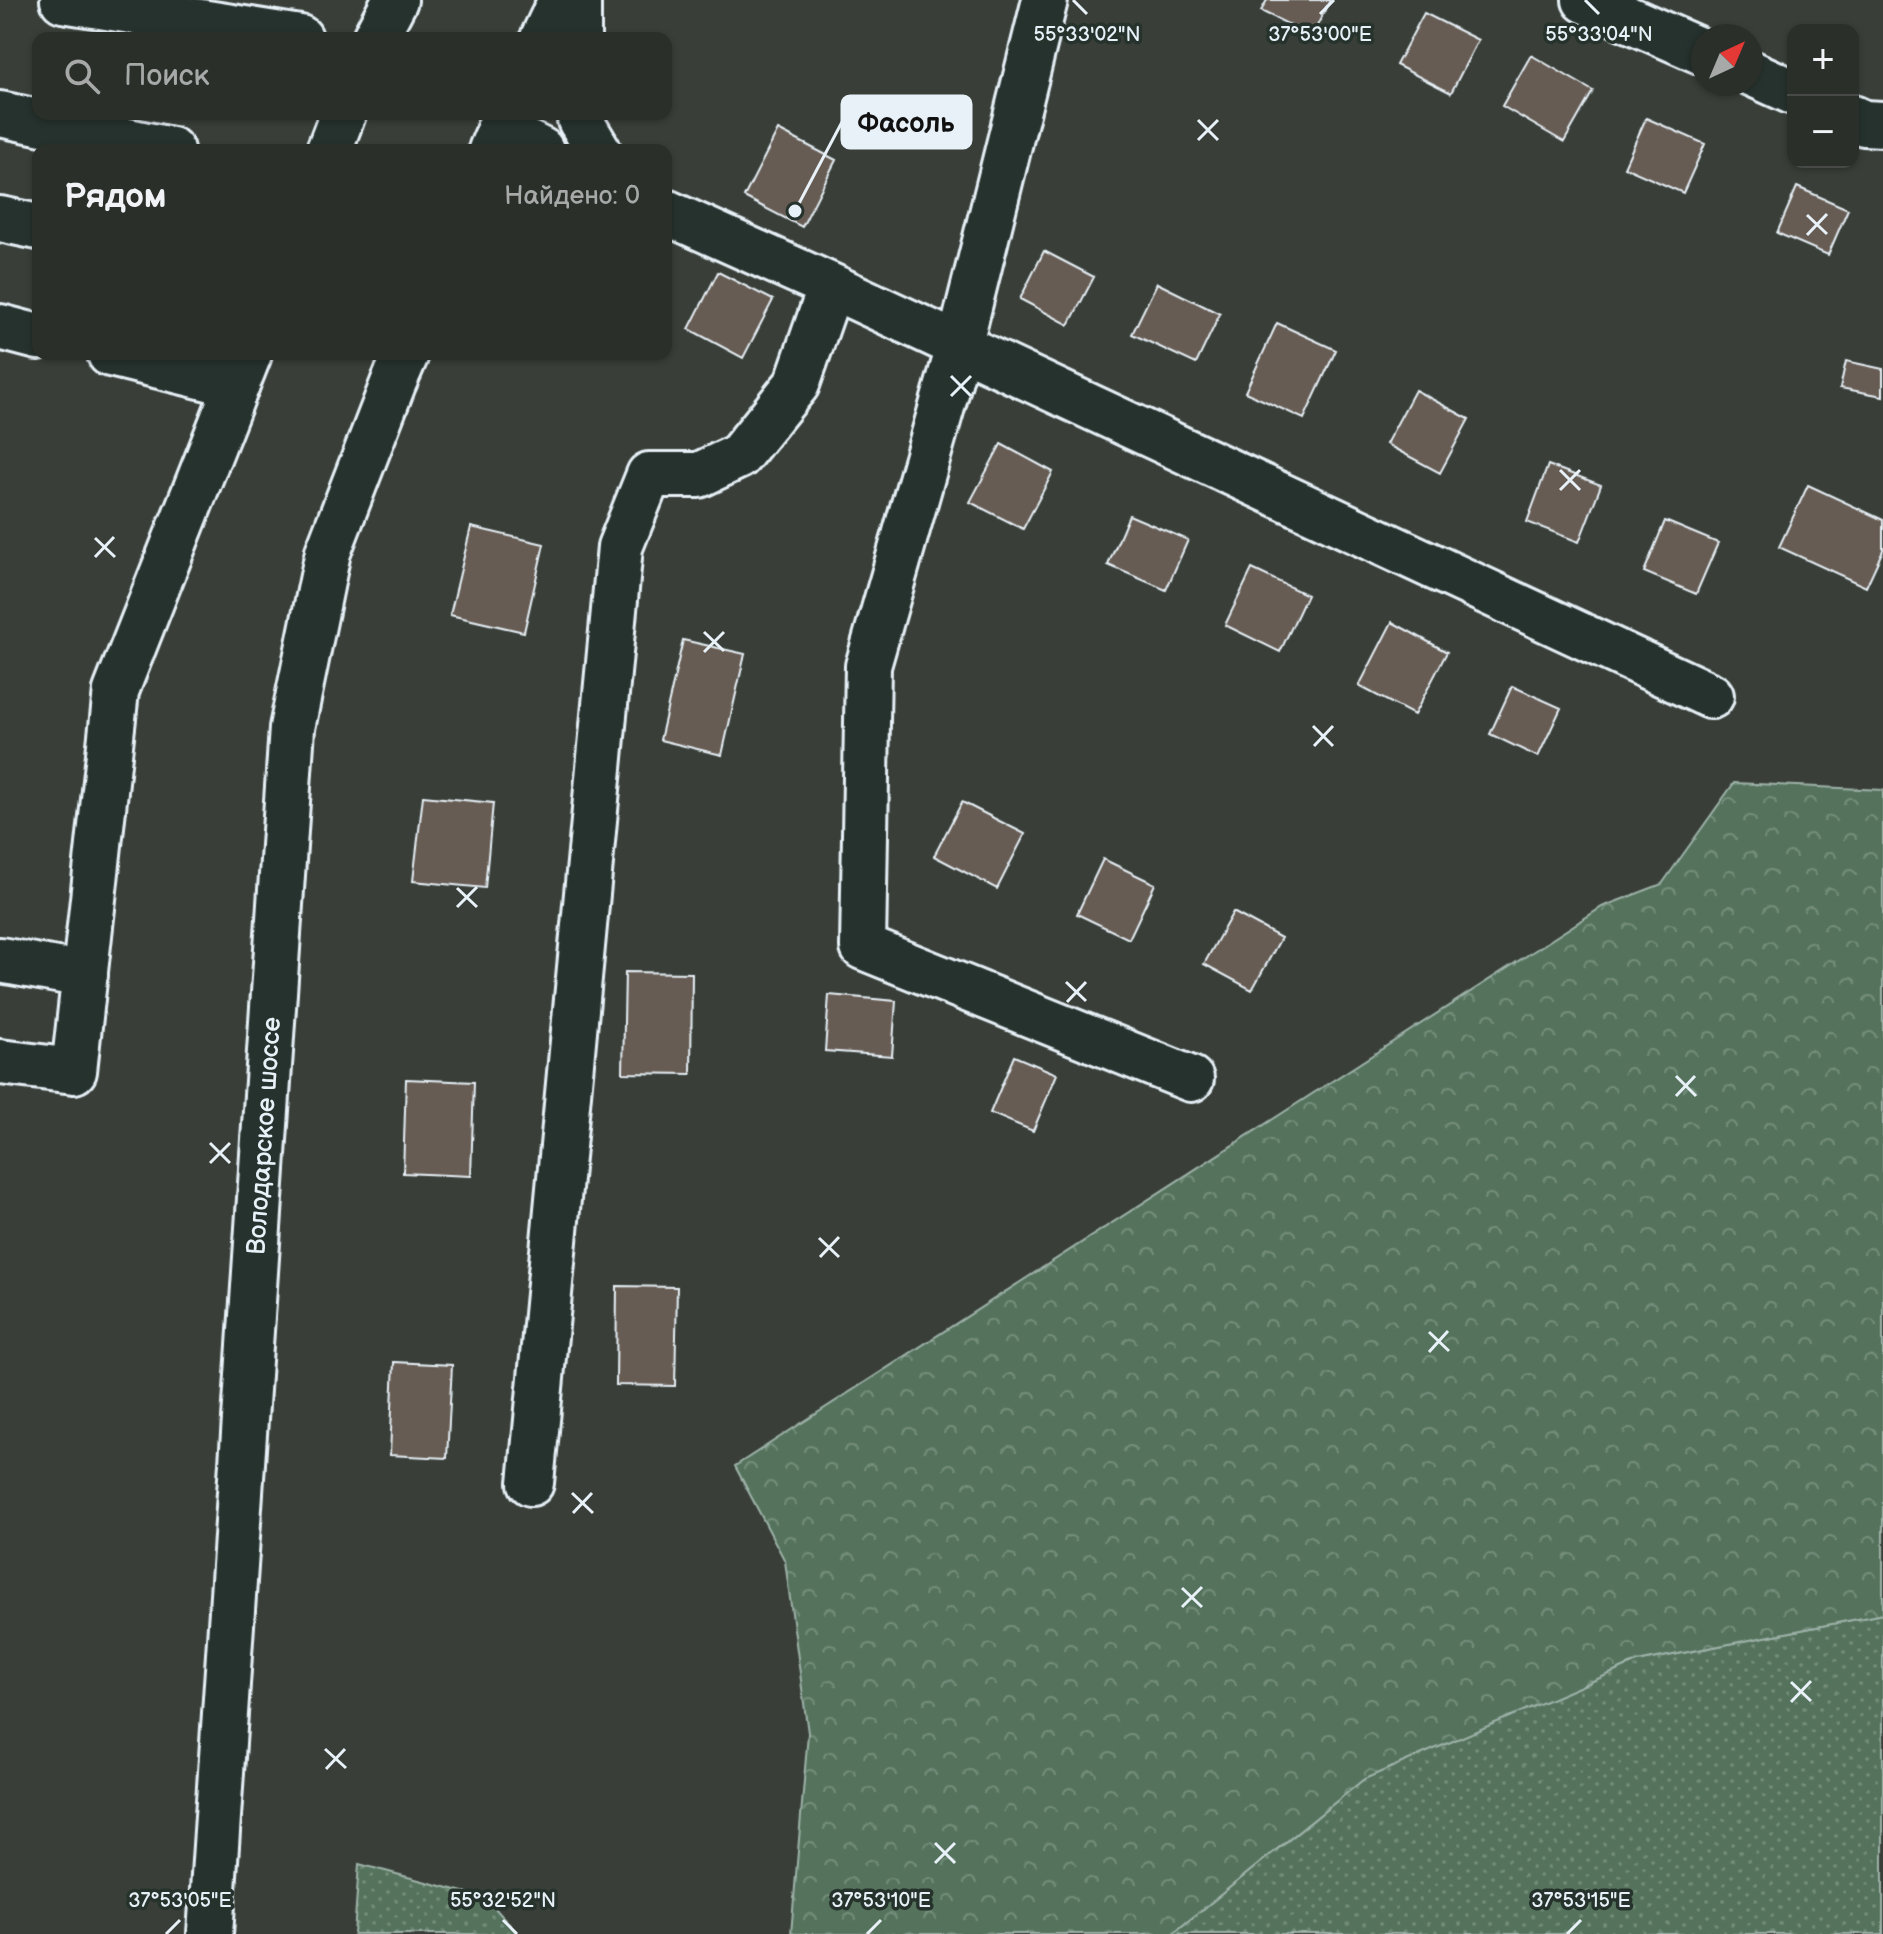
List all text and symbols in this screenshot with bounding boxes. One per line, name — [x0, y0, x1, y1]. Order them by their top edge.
text: 55°33'02"N — [1033, 23, 1141, 47]
text: 37°53'00"E — [1268, 23, 1372, 47]
text: 55°33'04"N — [1545, 23, 1653, 47]
north arrow — [1691, 24, 1763, 96]
map controls — [1787, 24, 1859, 168]
button: + — [1787, 24, 1859, 96]
search box — [32, 32, 672, 120]
icon: search — [60, 54, 104, 98]
text: Поиск — [124, 58, 210, 94]
callout: Фасоль — [842, 96, 971, 148]
button: − — [1787, 96, 1859, 168]
text: Фасоль — [858, 107, 955, 140]
text: Рядом — [64, 176, 166, 217]
text: Найдено: 0 — [504, 181, 640, 212]
street label: Володарское шоссе — [241, 1016, 288, 1256]
text: 37°53'05"E — [128, 1889, 232, 1913]
text: 55°32'52"N — [450, 1889, 556, 1913]
text: 37°53'10"E — [831, 1889, 931, 1913]
text: 37°53'15"E — [1531, 1889, 1631, 1913]

